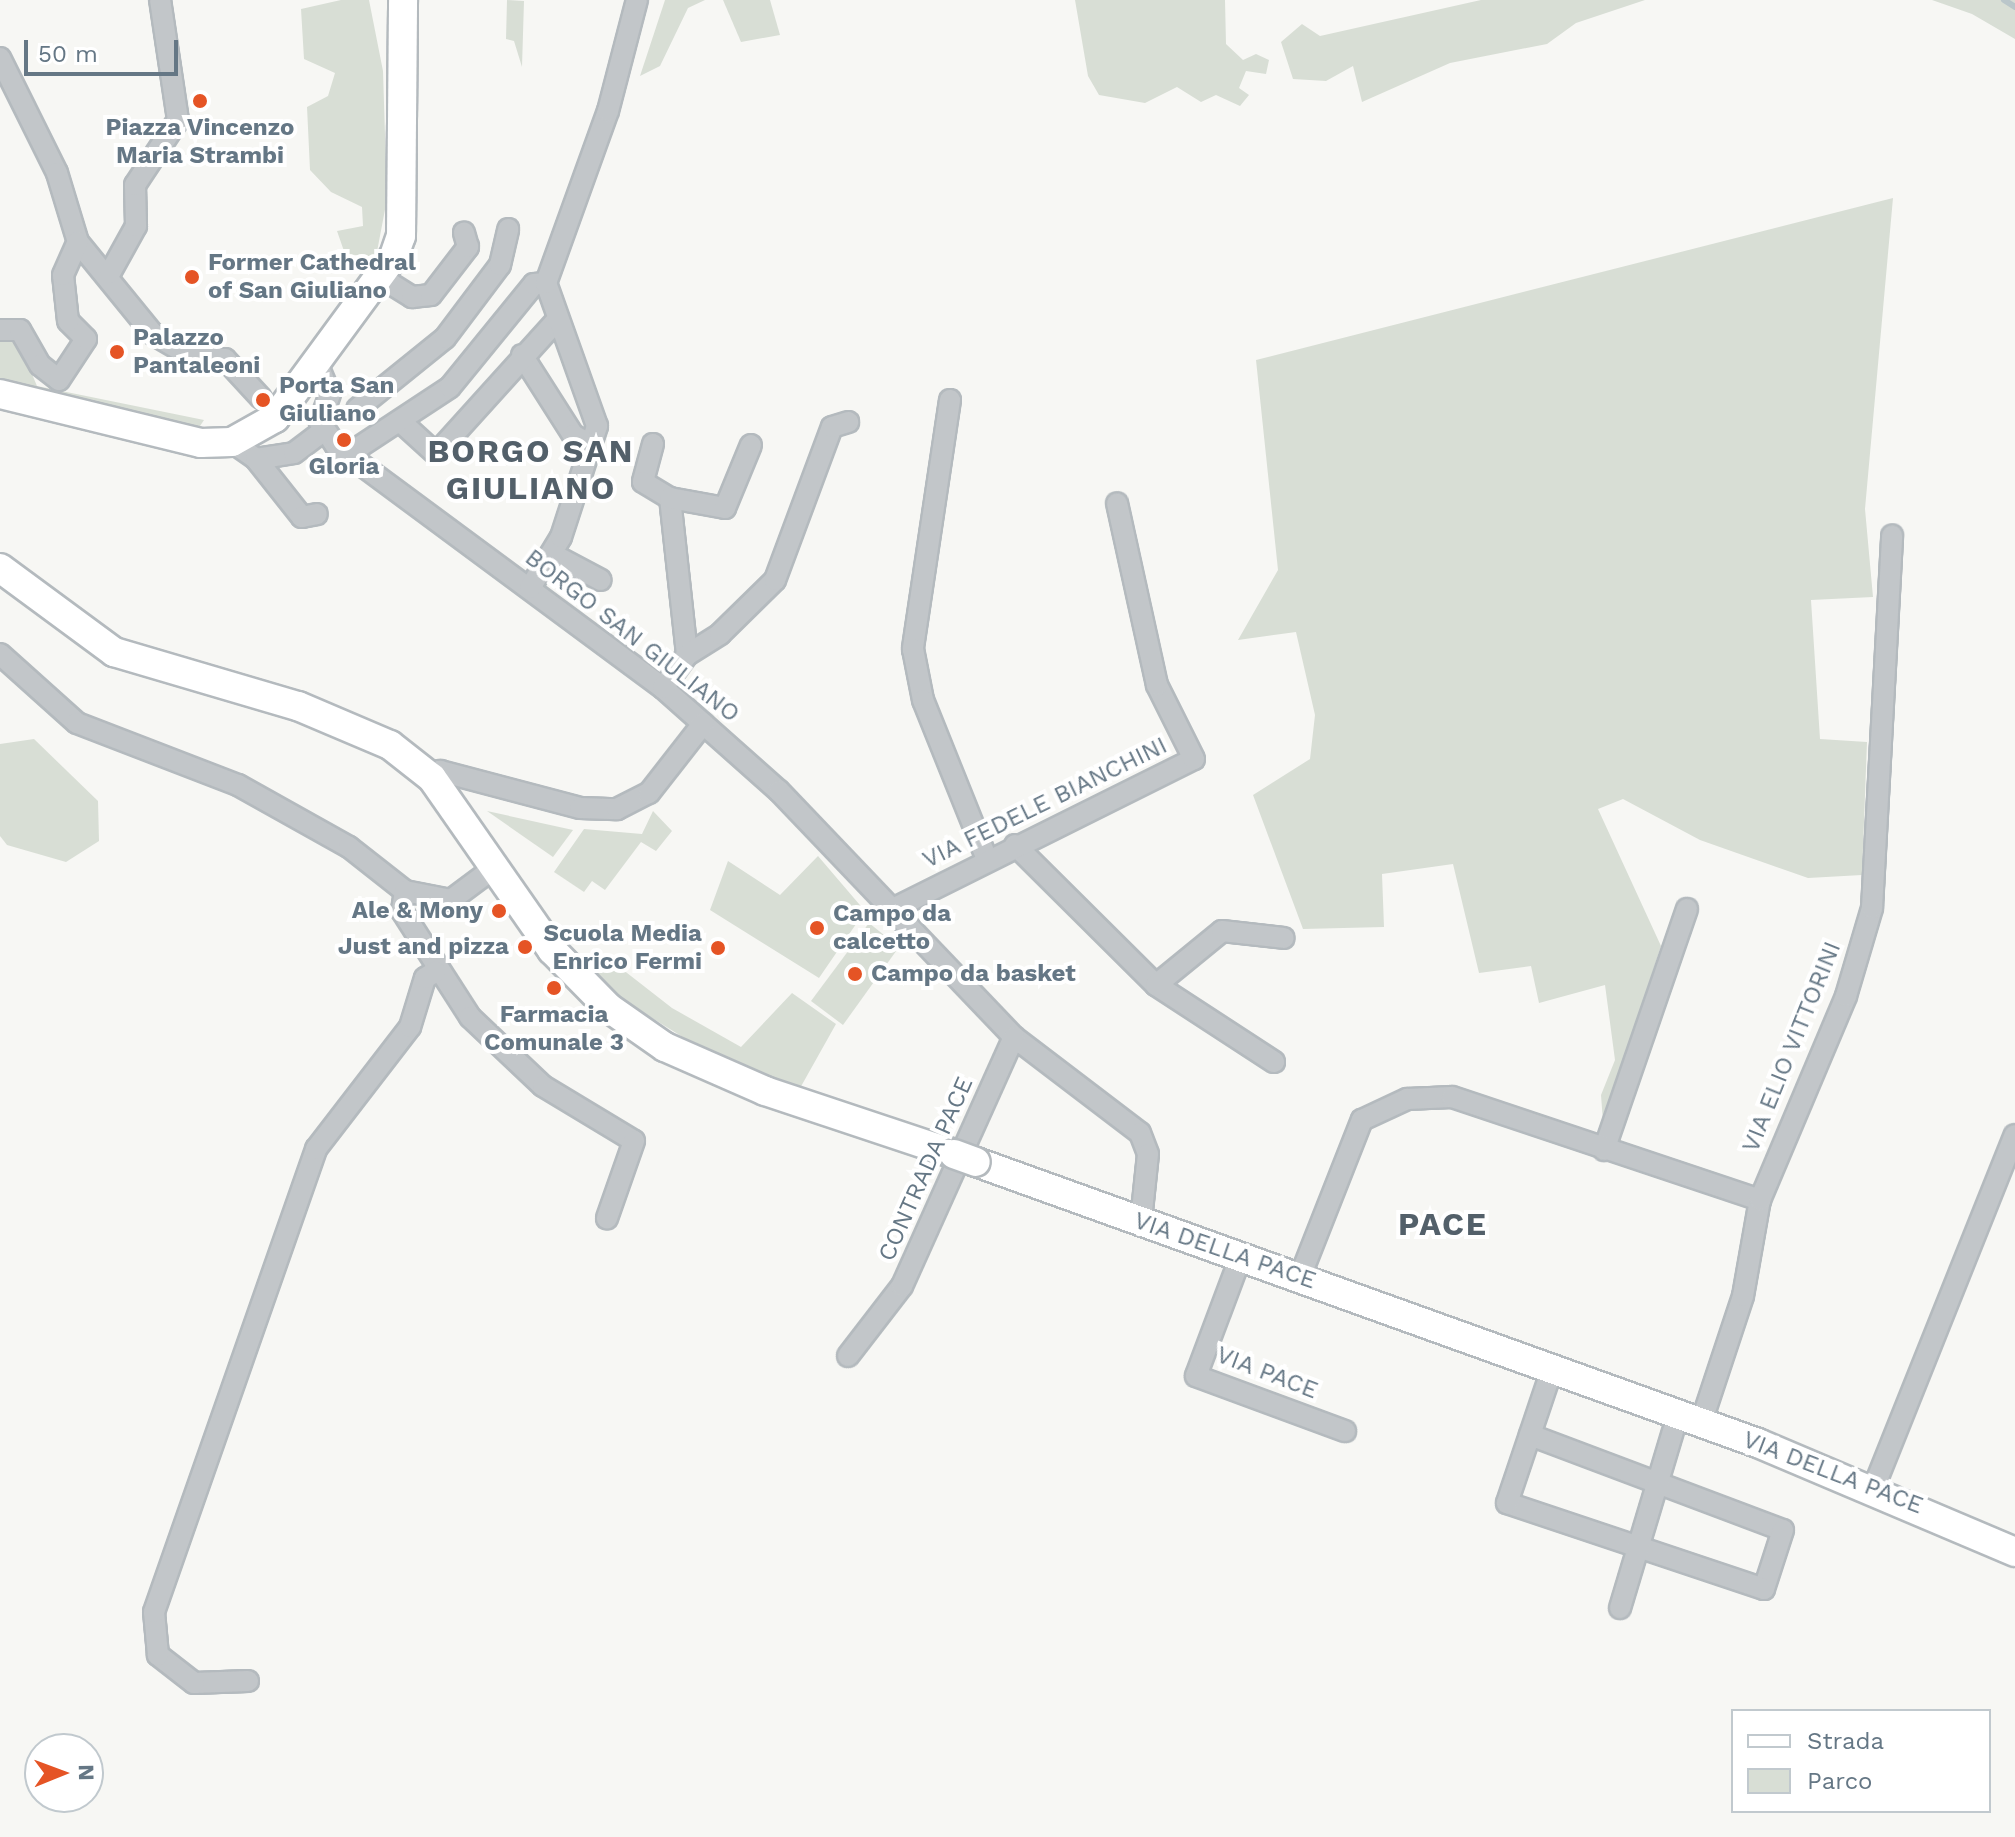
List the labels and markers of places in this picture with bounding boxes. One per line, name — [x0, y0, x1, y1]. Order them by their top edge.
marker: Piazza Vincenzo Maria Strambi — [191, 92, 209, 110]
place label: Piazza Vincenzo Maria Strambi — [105, 114, 295, 170]
place label: Former Cathedral of San Giuliano — [208, 249, 416, 305]
marker: Former Cathedral of San Giuliano — [183, 268, 201, 286]
place label: Palazzo Pantaleoni — [133, 324, 260, 380]
marker: Palazzo Pantaleoni — [108, 343, 126, 361]
place label: Porta San Giuliano — [279, 372, 395, 428]
marker: Porta San Giuliano — [254, 391, 272, 409]
marker: Gloria — [335, 431, 353, 449]
place label: Gloria — [309, 453, 379, 481]
place label: Ale & Mony — [352, 897, 483, 925]
place label: Campo da calcetto — [833, 900, 951, 956]
marker: Ale & Mony — [490, 902, 508, 920]
marker: Campo da calcetto — [808, 919, 826, 937]
place label: Scuola Media Enrico Fermi — [543, 920, 702, 976]
place label: Just and pizza — [338, 933, 509, 961]
marker: Just and pizza — [516, 938, 534, 956]
marker: Scuola Media Enrico Fermi — [709, 939, 727, 957]
place label: Campo da basket — [871, 960, 1076, 988]
marker: Campo da basket — [846, 965, 864, 983]
marker: Farmacia Comunale 3 — [545, 979, 563, 997]
place label: Farmacia Comunale 3 — [484, 1001, 624, 1057]

